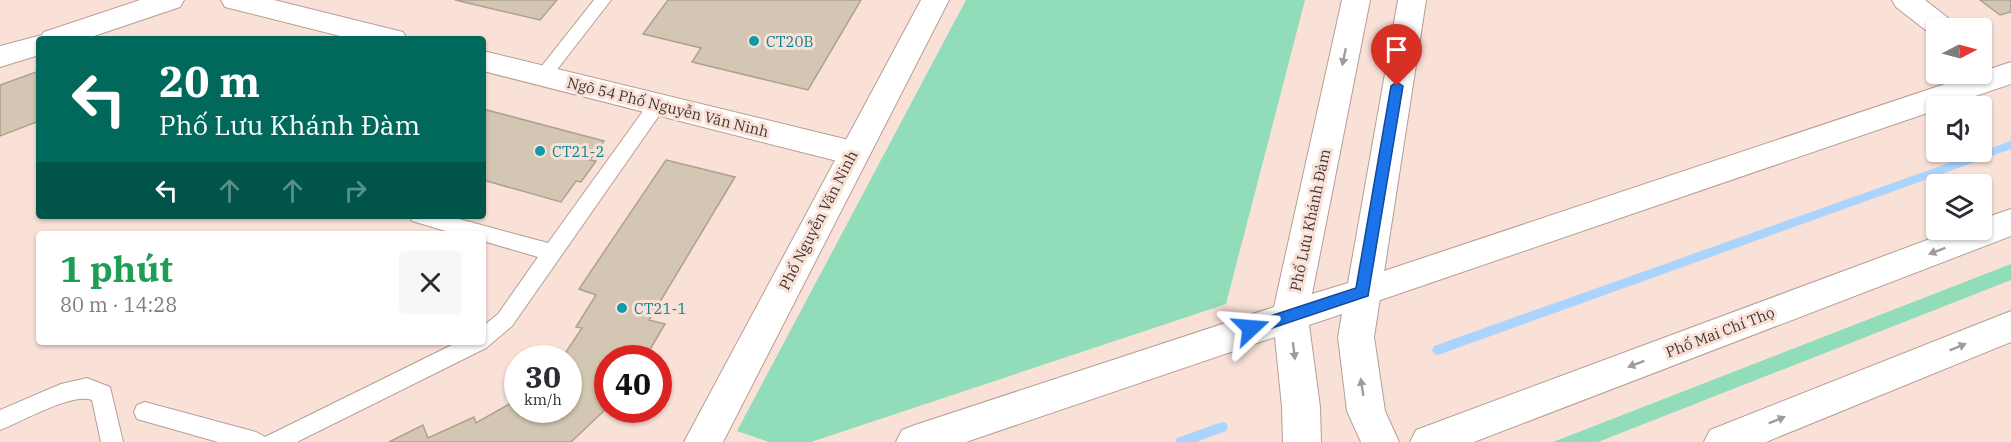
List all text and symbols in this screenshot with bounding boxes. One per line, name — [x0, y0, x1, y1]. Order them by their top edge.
north arrow — [1926, 18, 1992, 84]
map controls — [1926, 18, 1992, 240]
pin — [1371, 24, 1422, 86]
place label: CT20B — [766, 32, 814, 51]
icon: arrive — [1380, 33, 1413, 66]
marker: CT20B — [747, 34, 761, 48]
one-way arrow — [1339, 48, 1348, 67]
text: 20 m — [159, 54, 260, 109]
icon: left — [60, 60, 138, 138]
street label: Ngõ 54 Phố Nguyễn Văn Ninh — [565, 73, 771, 141]
button: sound — [1926, 96, 1992, 162]
text: Phố Lưu Khánh Đàm — [159, 107, 420, 142]
place label: CT21-2 — [552, 142, 604, 161]
marker: CT21-2 — [533, 144, 547, 158]
street label: Phố Nguyễn Văn Ninh — [775, 147, 861, 293]
street label: Phố Lưu Khánh Đàm — [1286, 147, 1334, 293]
icon: left — [150, 174, 183, 207]
icon: ahead — [213, 174, 246, 207]
icon: ahead — [276, 174, 309, 207]
icon: right — [339, 174, 372, 207]
button: layers — [1926, 174, 1992, 240]
text: 1 phút — [60, 245, 173, 292]
one-way arrow — [1927, 246, 1945, 256]
button: close — [399, 251, 462, 314]
text: 80 m · 14:28 — [60, 291, 177, 318]
position arrow — [1219, 296, 1283, 360]
place label: CT21-1 — [634, 299, 686, 318]
marker: CT21-1 — [615, 301, 629, 315]
street label: Phố Mai Chí Thọ — [1663, 303, 1777, 361]
one-way arrow — [1290, 342, 1299, 361]
one-way arrow — [1949, 342, 1967, 351]
speed limit sign: 40 — [594, 345, 672, 423]
text: 30 — [525, 357, 561, 396]
one-way arrow — [1627, 360, 1645, 369]
one-way arrow — [1358, 377, 1367, 396]
text: km/h — [524, 390, 562, 409]
one-way arrow — [1768, 415, 1786, 424]

